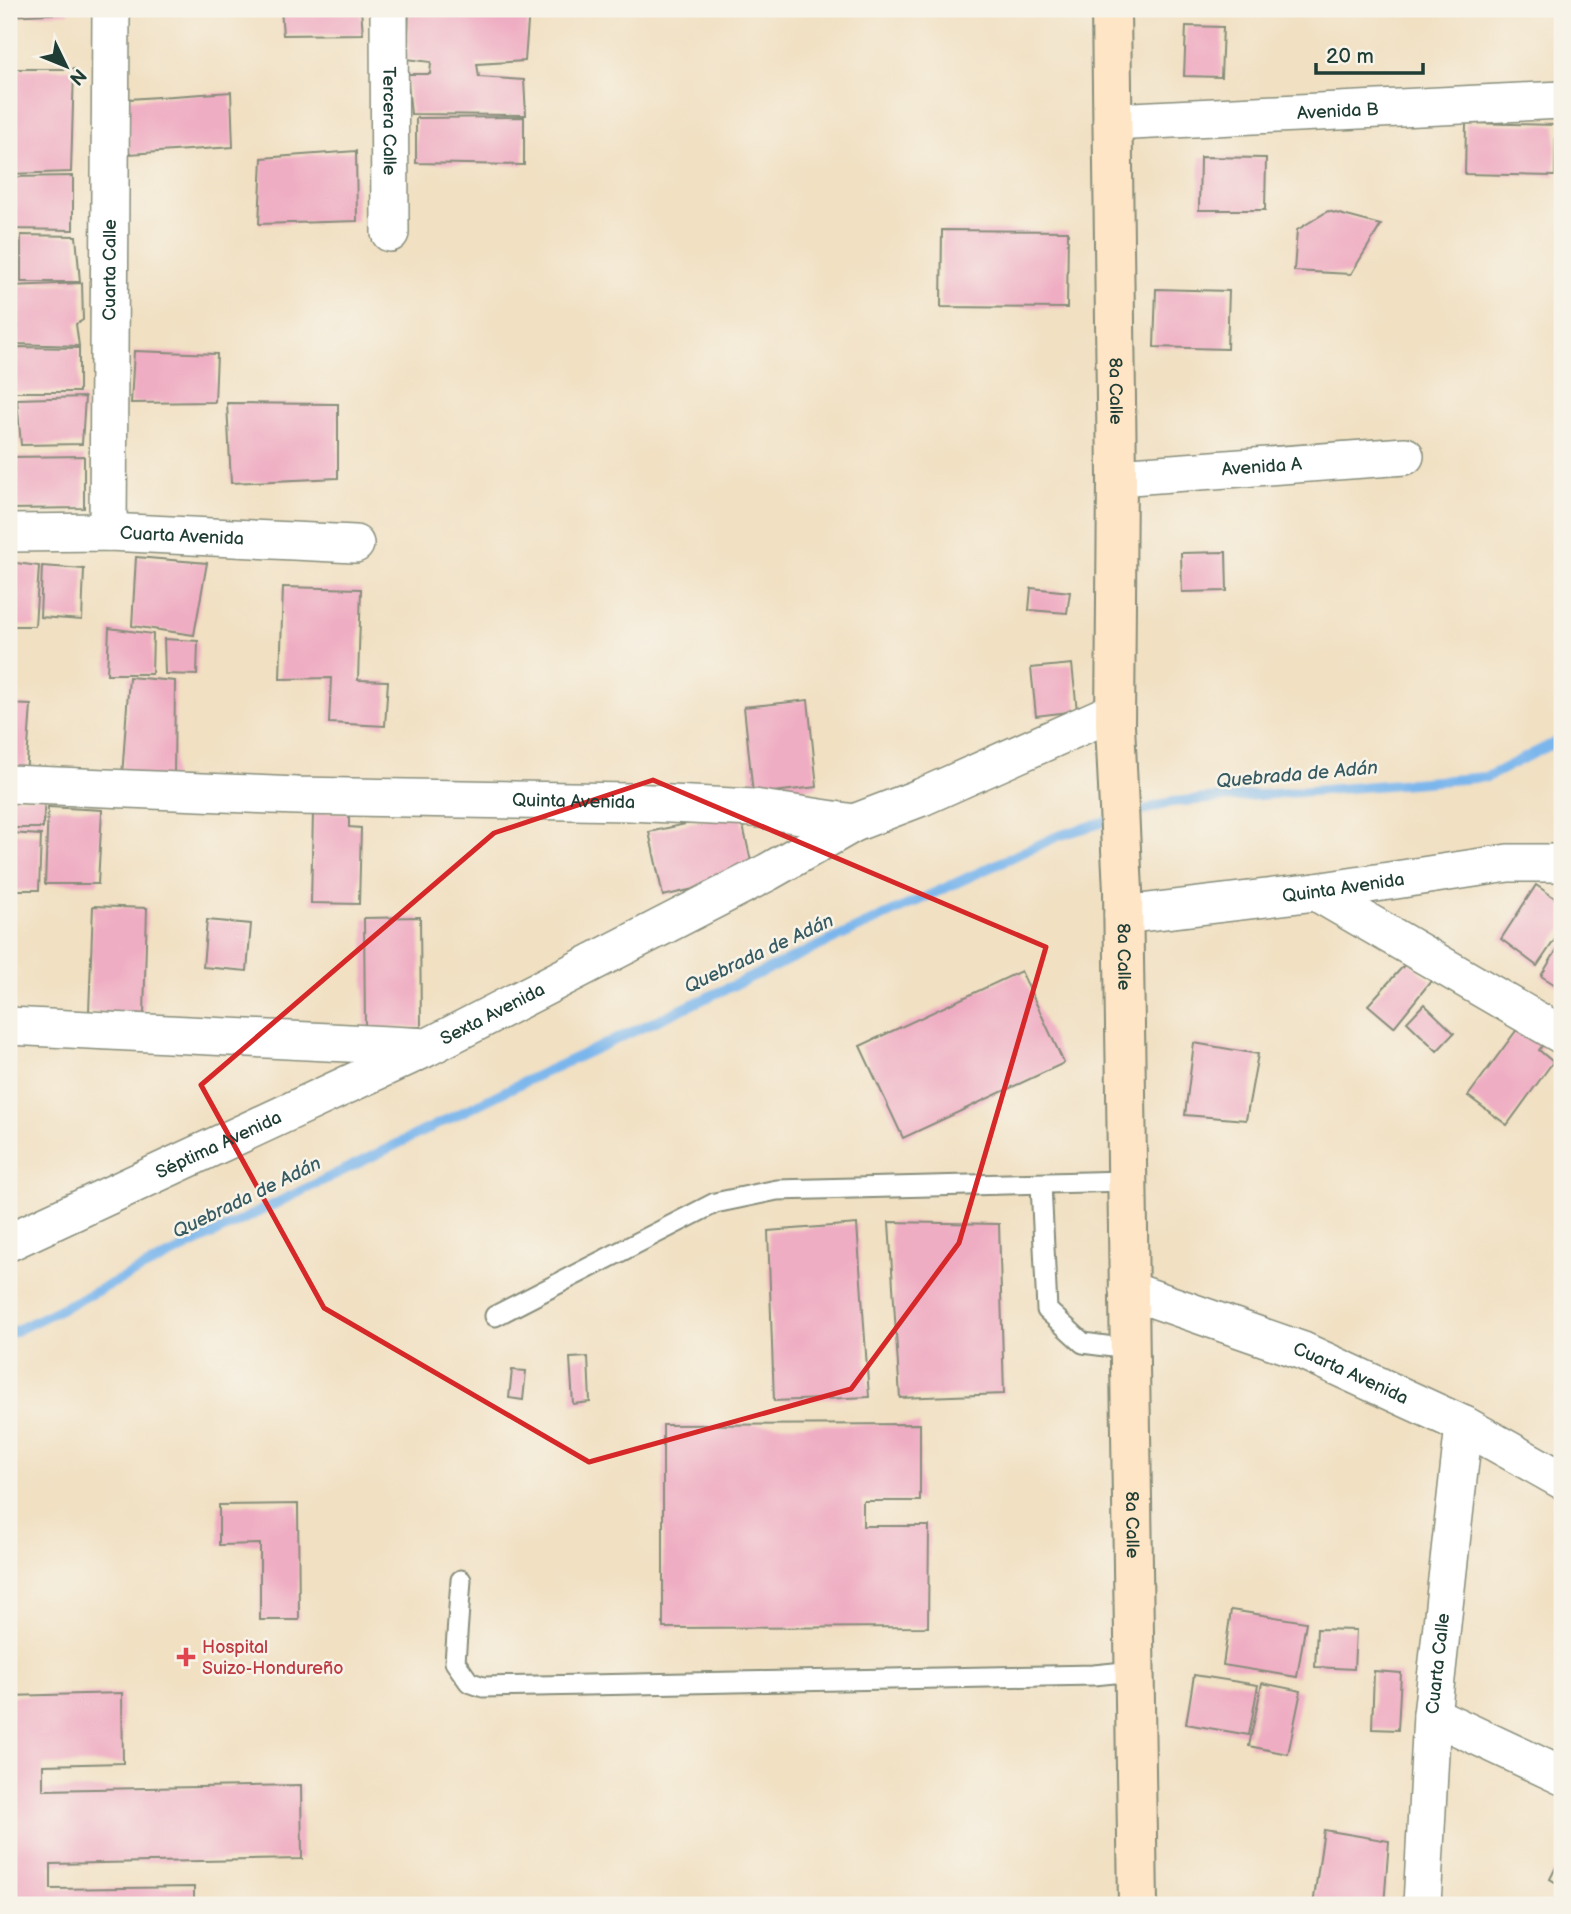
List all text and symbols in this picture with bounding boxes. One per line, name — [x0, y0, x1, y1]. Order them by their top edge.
north arrow — [32, 32, 102, 102]
scale bar — [1316, 32, 1422, 76]
text: 20 m — [1326, 44, 1374, 69]
text: N — [64, 64, 91, 90]
street label: Tercera Calle — [379, 67, 400, 176]
street label: Avenida B — [1296, 98, 1379, 123]
street label: Cuarta Calle — [99, 219, 120, 321]
street label: 8a Calle — [1105, 357, 1127, 425]
street label: Avenida A — [1221, 453, 1302, 480]
street label: Cuarta Avenida — [119, 522, 245, 549]
water label: Quebrada de Adán — [1215, 756, 1379, 794]
street label: Quinta Avenida — [512, 789, 636, 813]
street label: Quinta Avenida — [1281, 868, 1406, 906]
water label: Quebrada de Adán — [681, 909, 837, 999]
street label: 8a Calle — [1113, 923, 1135, 991]
street label: Sexta Avenida — [437, 978, 548, 1049]
street label: Séptima Avenida — [152, 1106, 285, 1183]
water label: Quebrada de Adán — [169, 1152, 325, 1244]
street label: Cuarta Avenida — [1291, 1338, 1412, 1409]
street label: 8a Calle — [1121, 1491, 1143, 1559]
street label: Cuarta Calle — [1422, 1612, 1454, 1715]
place label: Hospital Suizo-Hondureño — [202, 1637, 343, 1679]
marker: Hospital Suizo-Hondureño — [176, 1647, 196, 1667]

